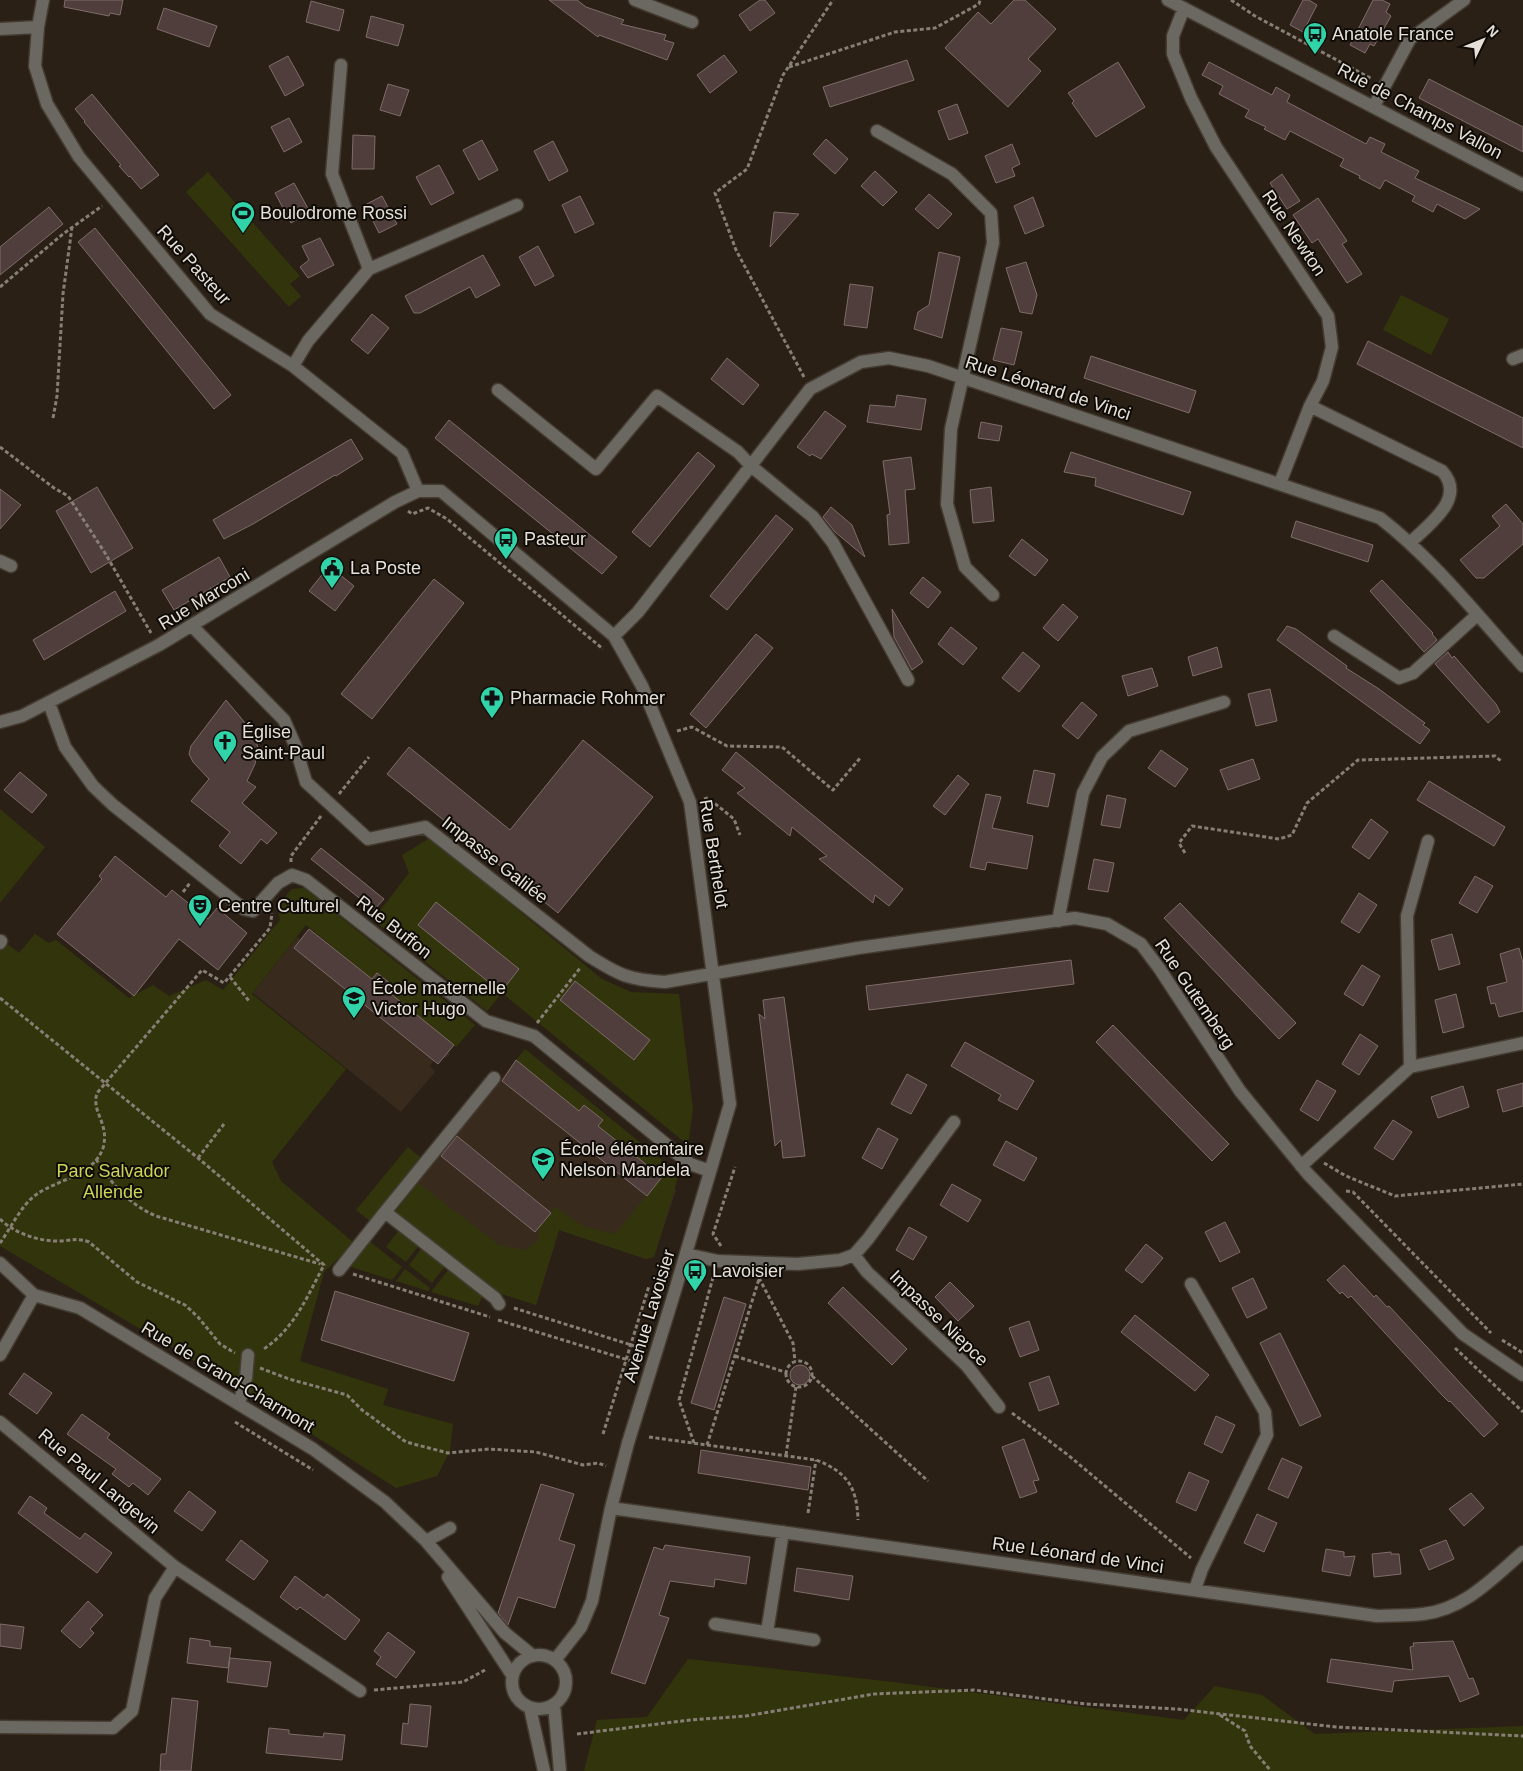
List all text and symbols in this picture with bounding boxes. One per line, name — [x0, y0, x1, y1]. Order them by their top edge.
north arrow — [1458, 15, 1508, 65]
bus stop icon: Anatole France — [1302, 21, 1328, 55]
text: N — [1483, 22, 1502, 40]
place label: Anatole France — [1332, 24, 1454, 44]
street label: Rue de Champs Vallon — [1334, 59, 1506, 163]
street label: Rue Newton — [1258, 186, 1330, 280]
sports icon: Boulodrome Rossi — [230, 200, 256, 234]
place label: Boulodrome Rossi — [260, 203, 407, 223]
street label: Rue Pasteur — [153, 221, 235, 309]
street label: Rue Léonard de Vinci — [963, 352, 1133, 424]
bus stop icon: Pasteur — [493, 526, 519, 560]
place label: Pasteur — [524, 529, 586, 549]
public building icon: La Poste — [319, 555, 345, 589]
place label: La Poste — [350, 558, 421, 578]
street label: Rue Marconi — [155, 564, 253, 634]
pharmacy icon: Pharmacie Rohmer — [479, 685, 505, 719]
place label: Pharmacie Rohmer — [510, 688, 665, 708]
place label: Église Saint-Paul — [242, 722, 325, 763]
church icon: Église Saint-Paul — [212, 729, 238, 763]
street label: Rue Berthelot — [696, 798, 732, 910]
street label: Impasse Galilée — [438, 812, 552, 908]
street label: Rue Buffon — [352, 891, 436, 963]
theatre icon: Centre Culturel — [187, 893, 213, 927]
place label: Centre Culturel — [218, 896, 339, 916]
street label: Rue Gutemberg — [1151, 935, 1239, 1053]
place label: École maternelle Victor Hugo — [372, 978, 506, 1019]
school or university icon: École maternelle Victor Hugo — [341, 985, 367, 1019]
place label: École élémentaire Nelson Mandela — [560, 1139, 704, 1180]
school or university icon: École élémentaire Nelson Mandela — [530, 1146, 556, 1180]
park label: Parc Salvador Allende — [56, 1161, 170, 1202]
street label: Avenue Lavoisier — [619, 1247, 679, 1385]
bus stop icon: Lavoisier — [682, 1258, 708, 1292]
place label: Lavoisier — [712, 1261, 784, 1281]
street label: Impasse Niepce — [886, 1266, 992, 1370]
street label: Rue de Grand-Charmont — [138, 1317, 318, 1437]
street label: Rue Paul Langevin — [34, 1424, 164, 1538]
street label: Rue Léonard de Vinci — [991, 1533, 1165, 1577]

